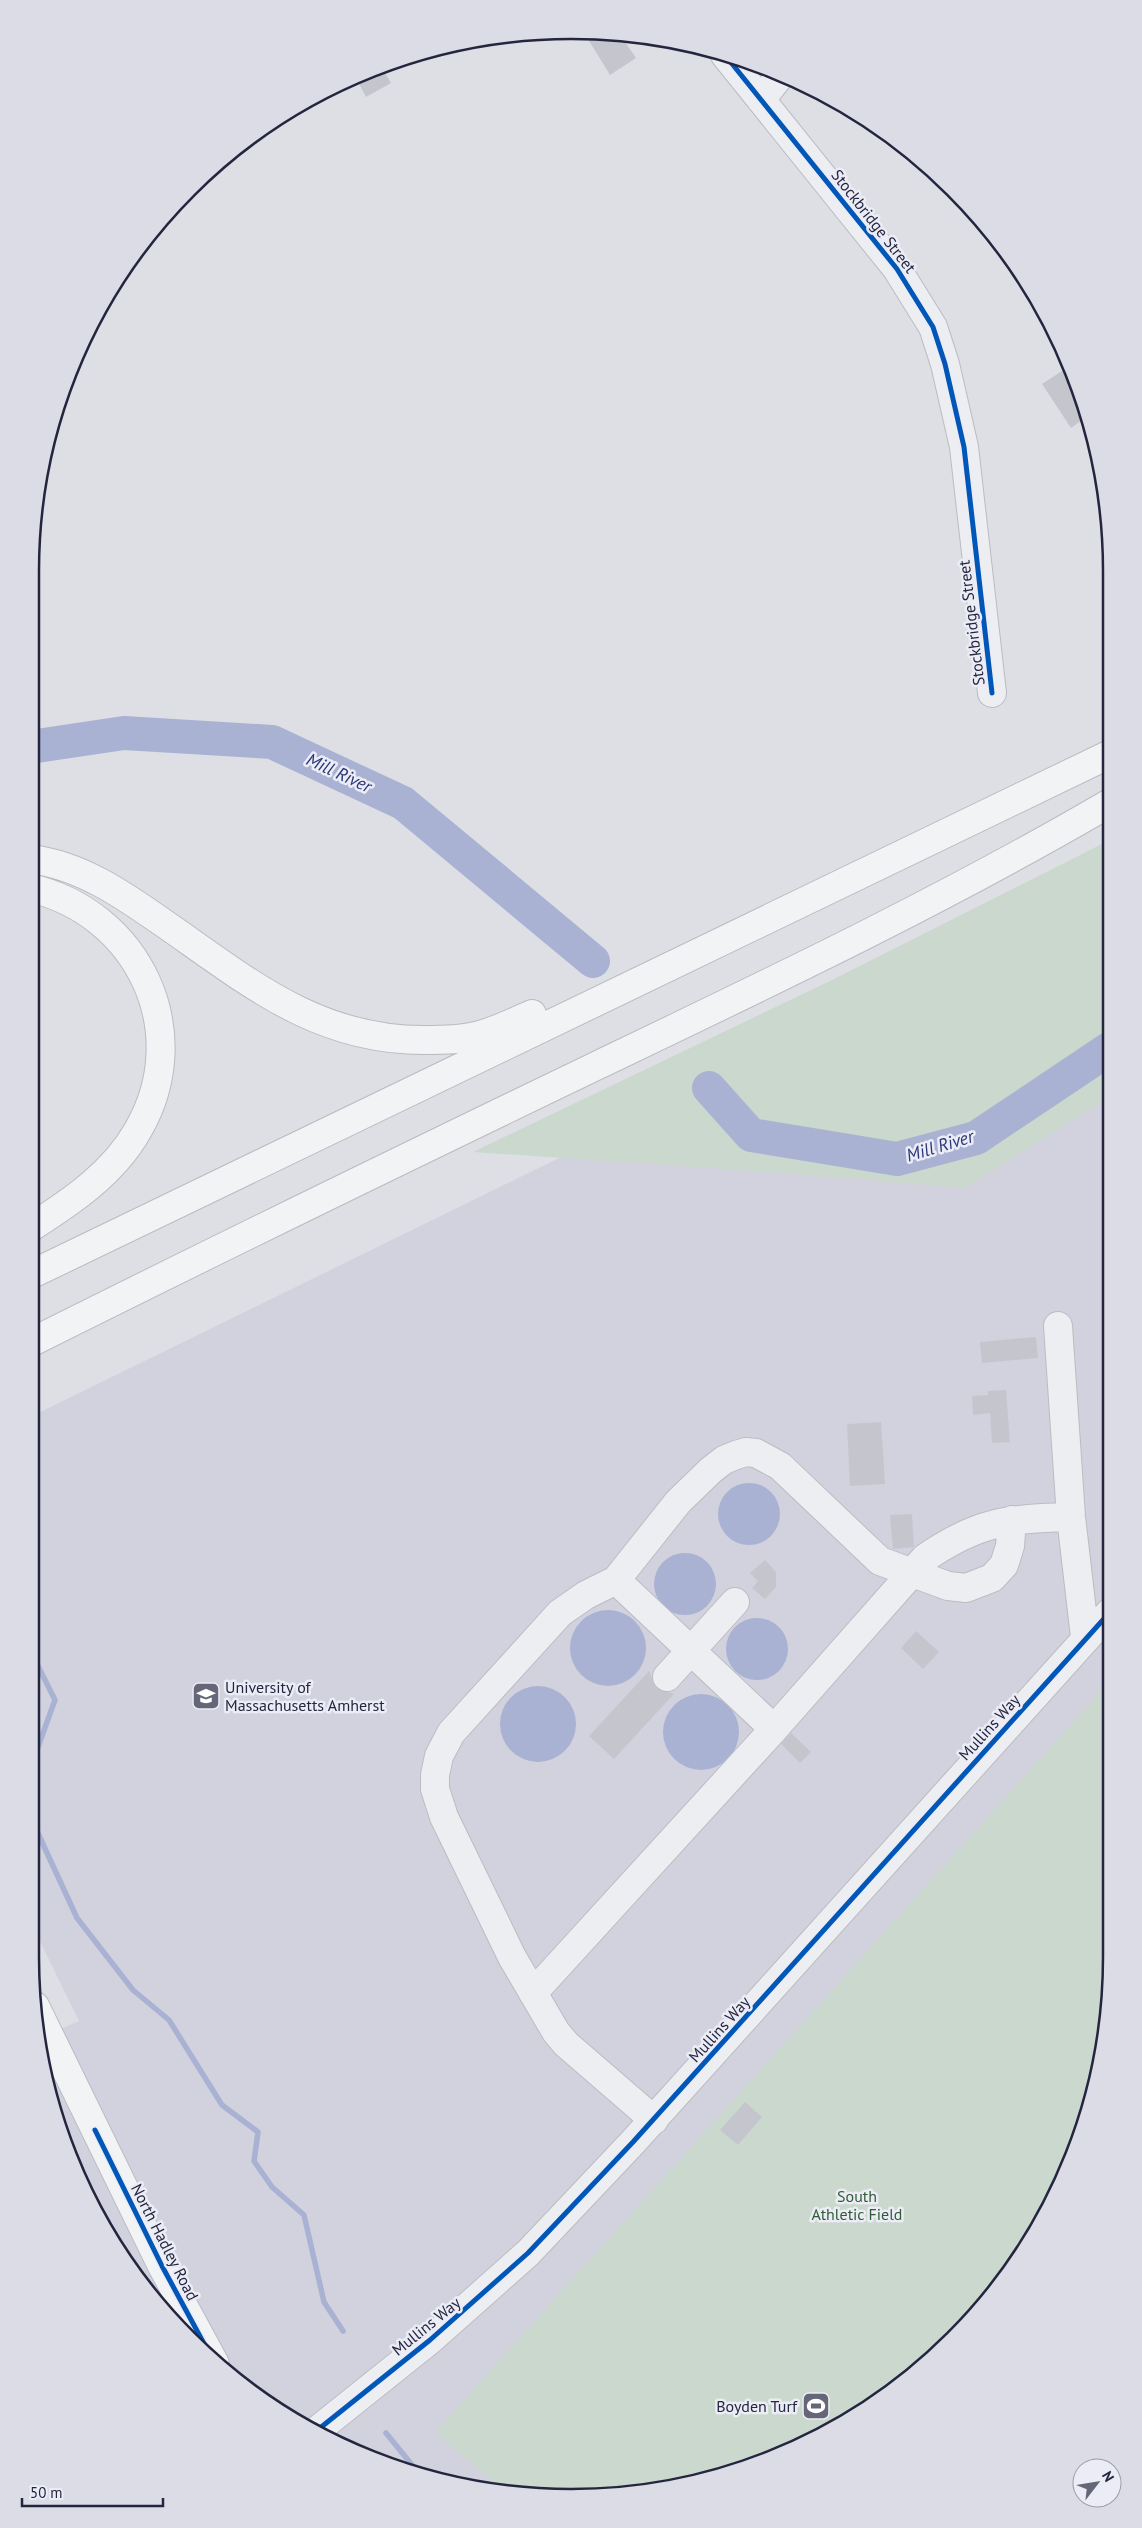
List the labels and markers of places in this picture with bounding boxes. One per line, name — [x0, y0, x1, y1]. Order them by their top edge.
place label: University of Massachusetts Amherst — [225, 1677, 385, 1715]
school or university icon: University of Massachusetts Amherst — [191, 1681, 221, 1711]
sports icon: Boyden Turf — [801, 2391, 831, 2421]
place label: Boyden Turf — [716, 2396, 798, 2416]

